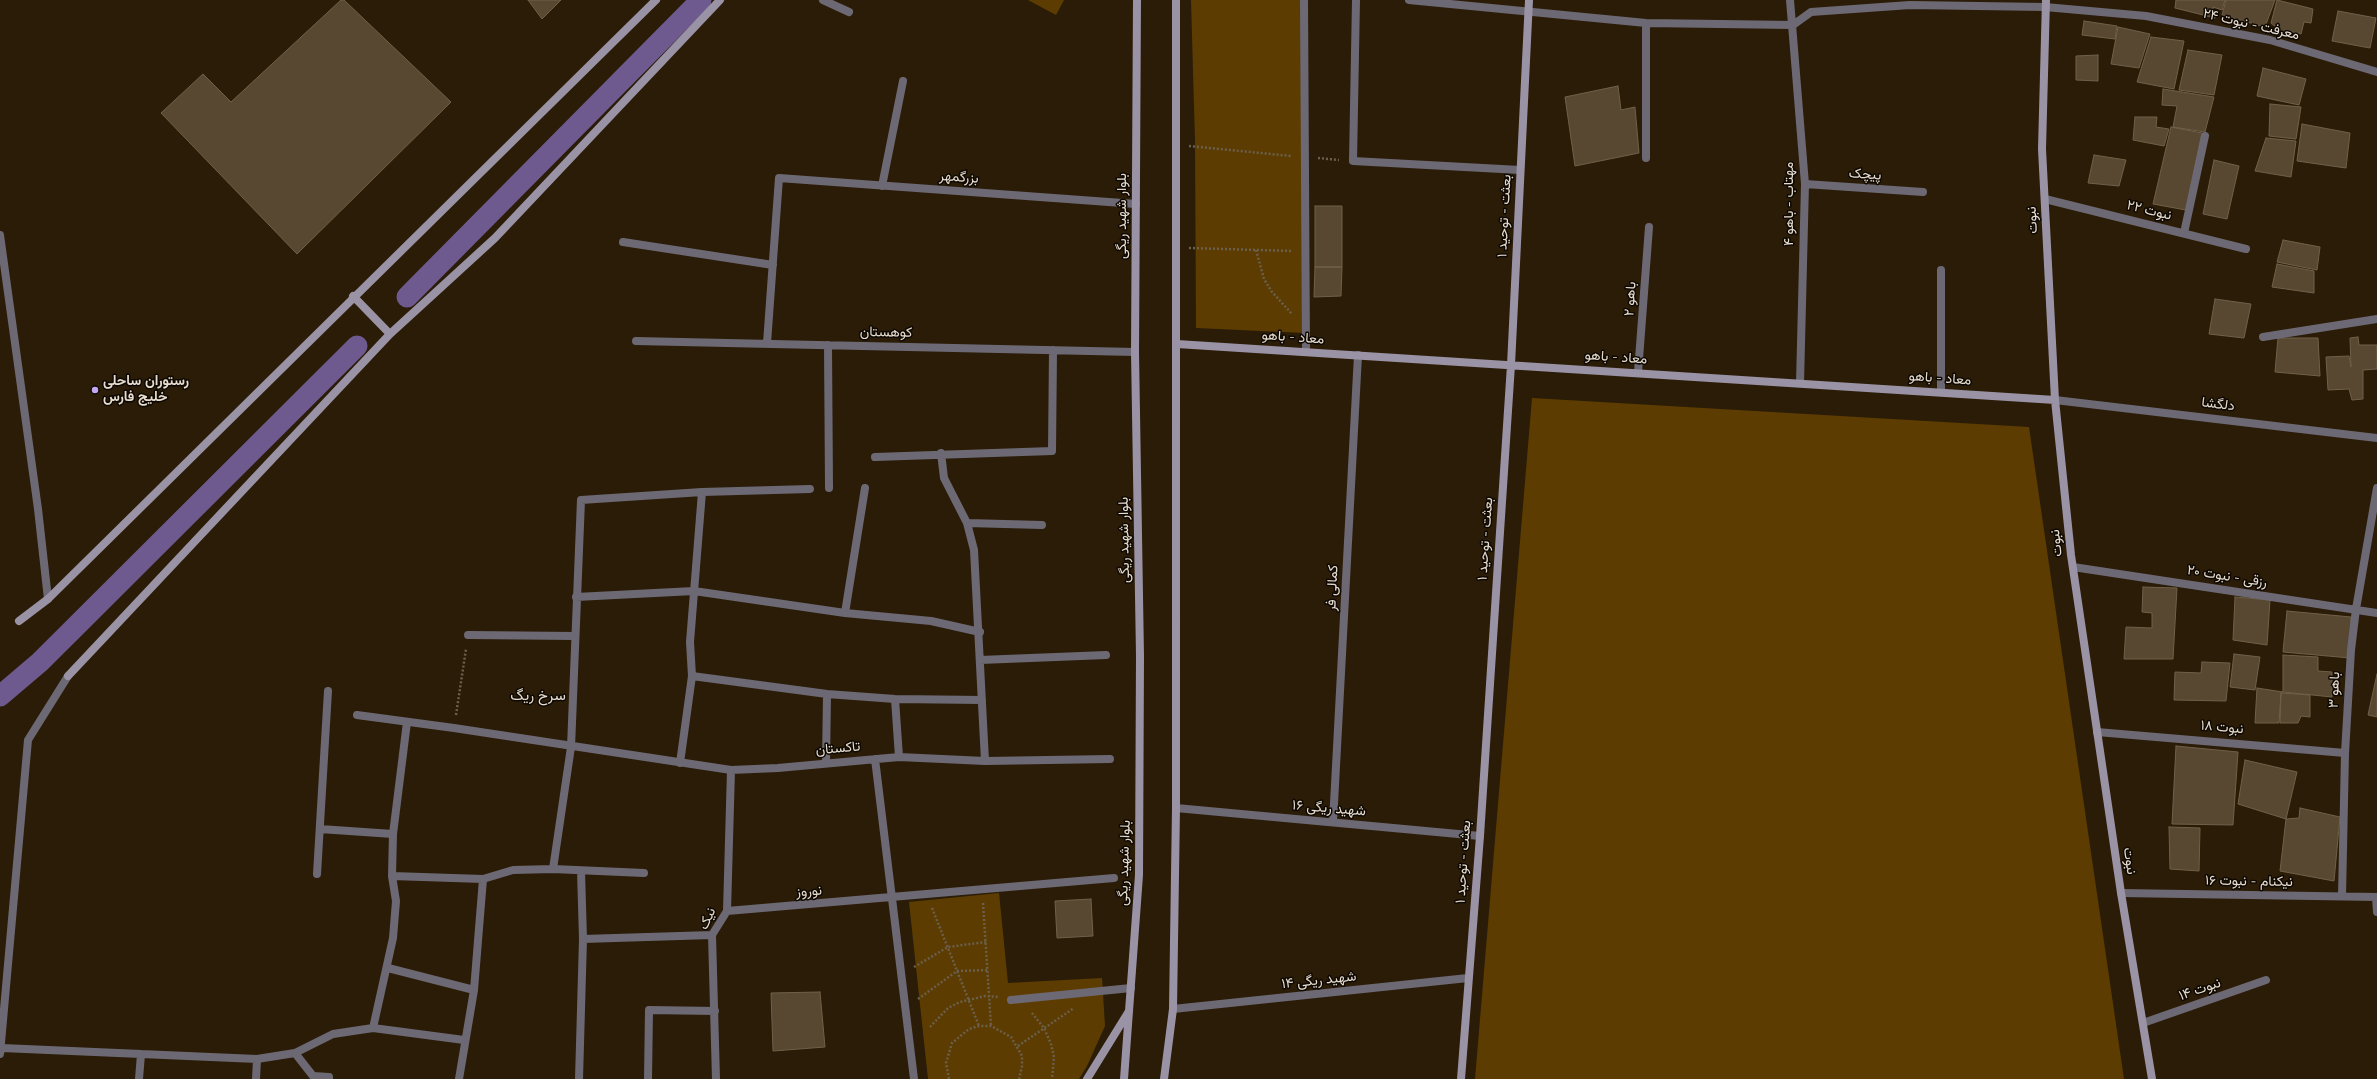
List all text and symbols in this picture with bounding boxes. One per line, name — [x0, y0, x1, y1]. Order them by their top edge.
street label: معرفت - نبوت ۲۴ — [2201, 6, 2301, 44]
street label: مهتاب - باهو ۴ — [1782, 162, 1798, 246]
street label: پیچک — [1848, 165, 1882, 185]
street label: بزرگمهر — [939, 168, 979, 188]
street label: بلوار شهید ریگی — [1115, 173, 1131, 259]
street label: بعثت - توحید ۱ — [1494, 174, 1516, 258]
street label: نبوت ۲۲ — [2125, 197, 2173, 225]
street label: نبوت — [2024, 206, 2042, 234]
street label: باهو ۲ — [1621, 281, 1641, 317]
street label: کوهستان — [860, 324, 912, 342]
street label: معاد - باهو — [1261, 327, 1325, 349]
street label: معاد - باهو — [1584, 347, 1648, 369]
street label: معاد - باهو — [1908, 368, 1972, 390]
place label: رستوران ساحلی خلیج فارس — [103, 374, 189, 406]
marker: رستوران ساحلی خلیج فارس — [90, 385, 100, 395]
street label: دلگشا — [2200, 395, 2236, 415]
street label: بلوار شهید ریگی — [1116, 497, 1134, 583]
street label: بعثت - توحید ۱ — [1475, 497, 1497, 581]
street label: نبوت — [2047, 529, 2067, 557]
street label: رزقی - نبوت ۲۰ — [2186, 562, 2268, 592]
street label: کمالی فر — [1323, 564, 1343, 612]
street label: باهو ۳ — [2326, 671, 2344, 709]
district label: سرخ ریگ — [510, 687, 566, 705]
street label: نبوت ۱۸ — [2200, 718, 2244, 738]
street label: تاکستان — [815, 739, 861, 759]
street label: شهید ریگی ۱۶ — [1291, 797, 1367, 821]
street label: بلوار شهید ریگی — [1115, 820, 1135, 906]
street label: بعثت - توحید ۱ — [1453, 820, 1475, 904]
street label: نبوت — [2119, 846, 2139, 876]
street label: نیکنام - نبوت ۱۶ — [2205, 873, 2293, 891]
street label: نوروز — [796, 883, 822, 901]
street label: نیک — [696, 905, 720, 933]
street label: شهید ریگی ۱۴ — [1281, 969, 1357, 993]
street label: نبوت ۱۴ — [2177, 975, 2223, 1005]

